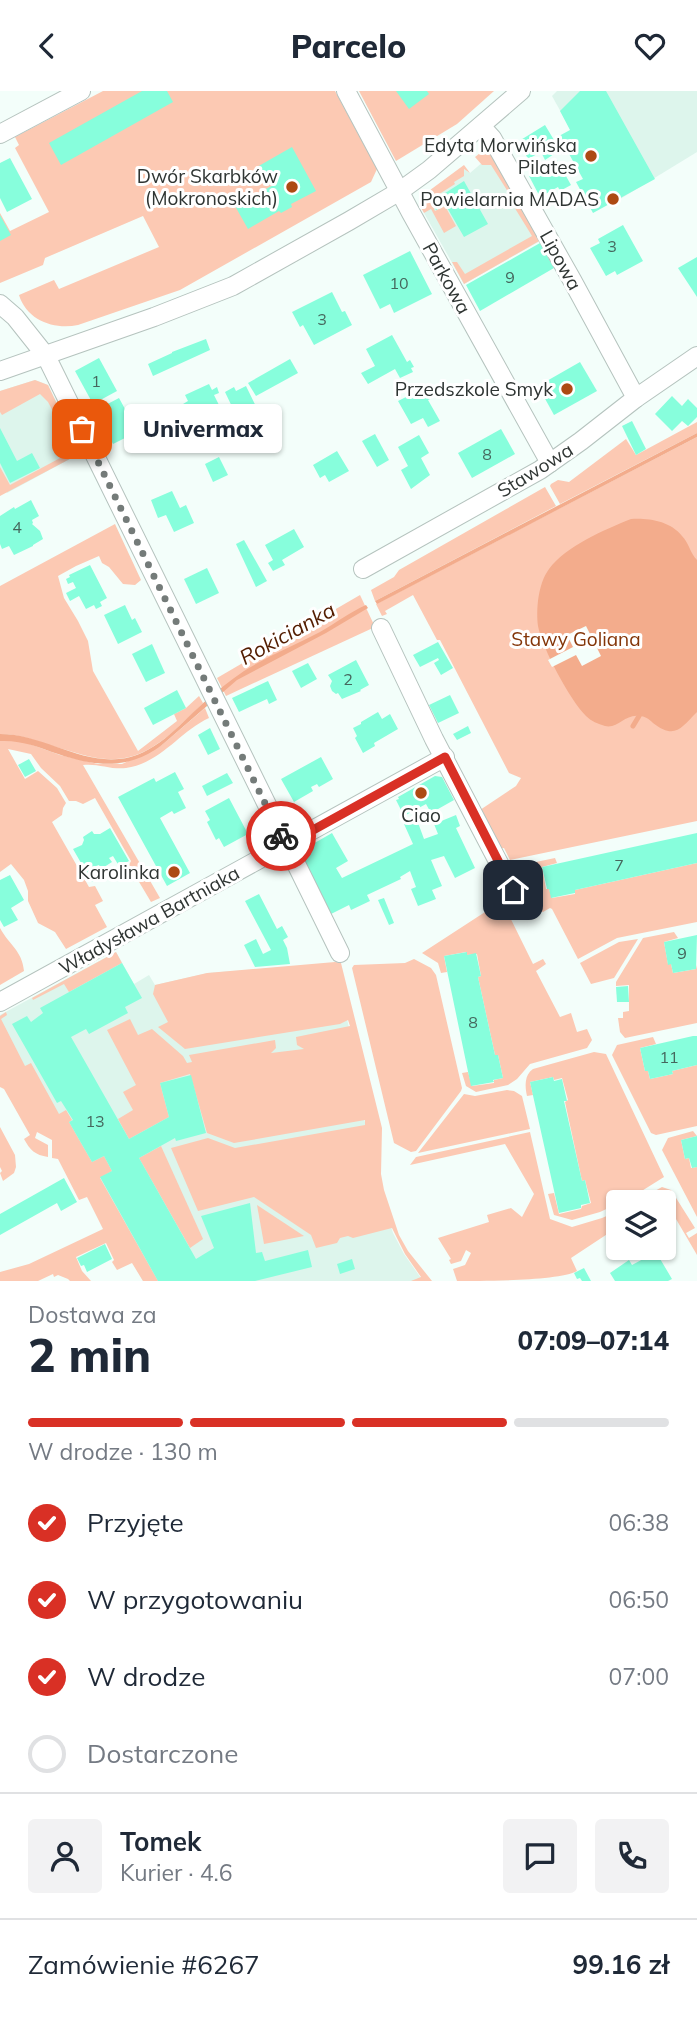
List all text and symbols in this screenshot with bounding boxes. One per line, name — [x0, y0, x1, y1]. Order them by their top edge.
text: Parcelo — [291, 26, 406, 66]
icon: back — [28, 27, 66, 65]
icon: heart — [631, 27, 669, 65]
place label: Edyta Morwińska Pilates — [424, 133, 577, 179]
marker: Edyta Morwińska Pilates — [583, 148, 599, 164]
place label: Dwór Skarbków (Mokronoskich) — [137, 164, 278, 210]
marker: Dwór Skarbków (Mokronoskich) — [284, 179, 300, 195]
place label: Powielarnia MADAS — [420, 187, 599, 211]
marker: Powielarnia MADAS — [605, 191, 621, 207]
street label: Lipowa — [535, 226, 587, 294]
house number: 3 — [607, 236, 617, 256]
street label: Parkowa — [418, 238, 476, 318]
house number: 9 — [505, 267, 515, 287]
house number: 10 — [389, 273, 409, 293]
house number: 3 — [317, 309, 327, 329]
house number: 1 — [91, 371, 101, 391]
place label: Przedszkole Smyk — [395, 377, 553, 401]
marker: Przedszkole Smyk — [559, 381, 575, 397]
pin — [52, 399, 112, 459]
callout: Univermax — [124, 405, 282, 453]
icon: bag — [63, 410, 101, 448]
text: Univermax — [143, 414, 263, 443]
street label: Stawowa — [493, 437, 577, 503]
house number: 8 — [482, 444, 492, 464]
house number: 4 — [12, 517, 22, 537]
water label: Rokicianka — [234, 596, 340, 670]
park label: Stawy Goliana — [511, 627, 641, 651]
house number: 2 — [343, 669, 353, 689]
marker: Ciao — [413, 785, 429, 801]
courier — [246, 801, 316, 871]
place label: Ciao — [401, 803, 441, 827]
icon: bike — [262, 817, 300, 855]
house number: 7 — [614, 855, 624, 875]
street label: Władysława Bartniaka — [54, 860, 244, 980]
place label: Karolinka — [78, 860, 160, 884]
pin — [483, 860, 543, 920]
marker: Karolinka — [166, 864, 182, 880]
icon: home — [494, 871, 532, 909]
house number: 9 — [677, 943, 687, 963]
house number: 8 — [468, 1012, 478, 1032]
house number: 11 — [659, 1047, 679, 1067]
house number: 13 — [85, 1111, 105, 1131]
map controls — [606, 1190, 676, 1260]
button: layers — [606, 1190, 676, 1260]
text: Dostawa za — [28, 1300, 157, 1329]
text: 07:09–07:14 — [518, 1324, 669, 1357]
text: 2 min — [28, 1326, 151, 1384]
text: W drodze · 130 m — [28, 1437, 218, 1466]
icon: check — [28, 1504, 66, 1542]
text: Przyjęte — [87, 1506, 184, 1539]
text: 06:38 — [609, 1508, 669, 1537]
icon: check — [28, 1581, 66, 1619]
text: W przygotowaniu — [87, 1583, 303, 1616]
text: 06:50 — [609, 1585, 669, 1614]
icon: check — [28, 1658, 66, 1696]
text: W drodze — [87, 1660, 205, 1693]
text: 07:00 — [609, 1662, 669, 1691]
text: Dostarczone — [87, 1737, 238, 1770]
button: person — [28, 1819, 102, 1893]
button: chat — [503, 1819, 577, 1893]
button: phone — [595, 1819, 669, 1893]
text: Tomek — [120, 1825, 201, 1858]
text: Kurier · 4.6 — [120, 1858, 232, 1887]
text: Zamówienie #6267 — [28, 1948, 260, 1981]
text: 99.16 zł — [573, 1948, 669, 1981]

